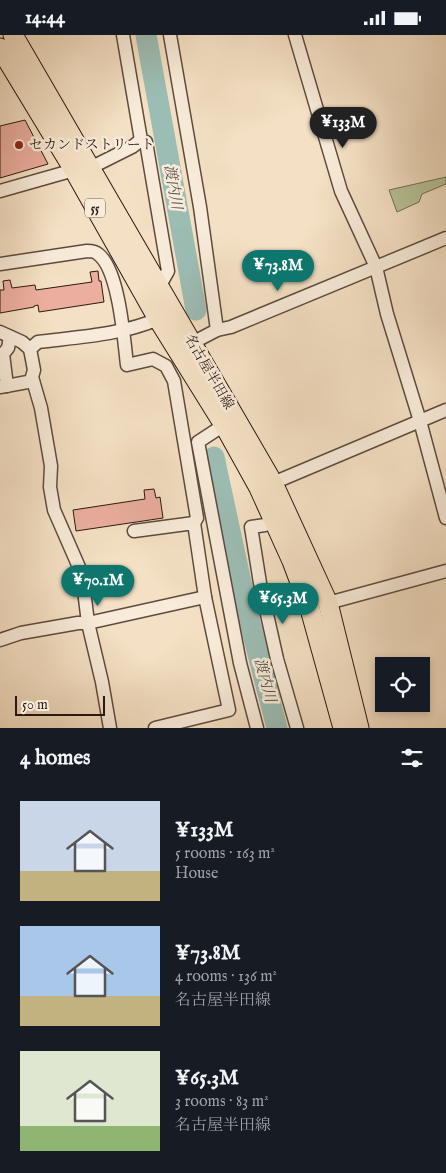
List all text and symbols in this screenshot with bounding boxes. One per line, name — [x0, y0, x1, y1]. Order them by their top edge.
text: 14:44 — [25, 6, 65, 30]
pin: ¥133M — [308, 107, 378, 149]
text: ¥133M — [321, 113, 365, 133]
place label: セカンドストリート — [29, 136, 155, 154]
marker: セカンドストリート — [13, 139, 25, 151]
water label: 渡内川 — [160, 163, 187, 213]
road number: 55 — [85, 199, 105, 217]
pin: ¥73.8M — [237, 249, 319, 292]
text: ¥73.8M — [253, 256, 303, 276]
street label: 名古屋半田線 — [180, 331, 238, 413]
pin: ¥70.1M — [57, 565, 139, 607]
text: ¥70.1M — [72, 571, 124, 591]
pin: ¥65.3M — [242, 583, 324, 625]
text: ¥65.3M — [259, 589, 307, 609]
water label: 渡内川 — [250, 656, 281, 706]
map controls — [375, 657, 430, 712]
button: locate — [375, 657, 430, 712]
scale bar — [15, 693, 105, 716]
text: 50 m — [22, 696, 48, 714]
icon: filters — [398, 744, 426, 772]
text: 4 homes — [20, 745, 90, 772]
text: ¥133M — [175, 817, 234, 844]
icon: home — [60, 821, 120, 881]
text: 5 rooms · 163 m² — [175, 844, 275, 864]
text: House — [175, 864, 218, 884]
text: ¥73.8M — [175, 940, 240, 967]
icon: home — [60, 946, 120, 1006]
text: 4 rooms · 136 m² — [175, 967, 277, 987]
text: 名古屋半田線 — [175, 991, 271, 1011]
text: ¥65.3M — [175, 1065, 239, 1092]
icon: home — [60, 1071, 120, 1131]
text: 3 rooms · 83 m² — [175, 1092, 269, 1112]
text: 名古屋半田線 — [175, 1116, 271, 1136]

